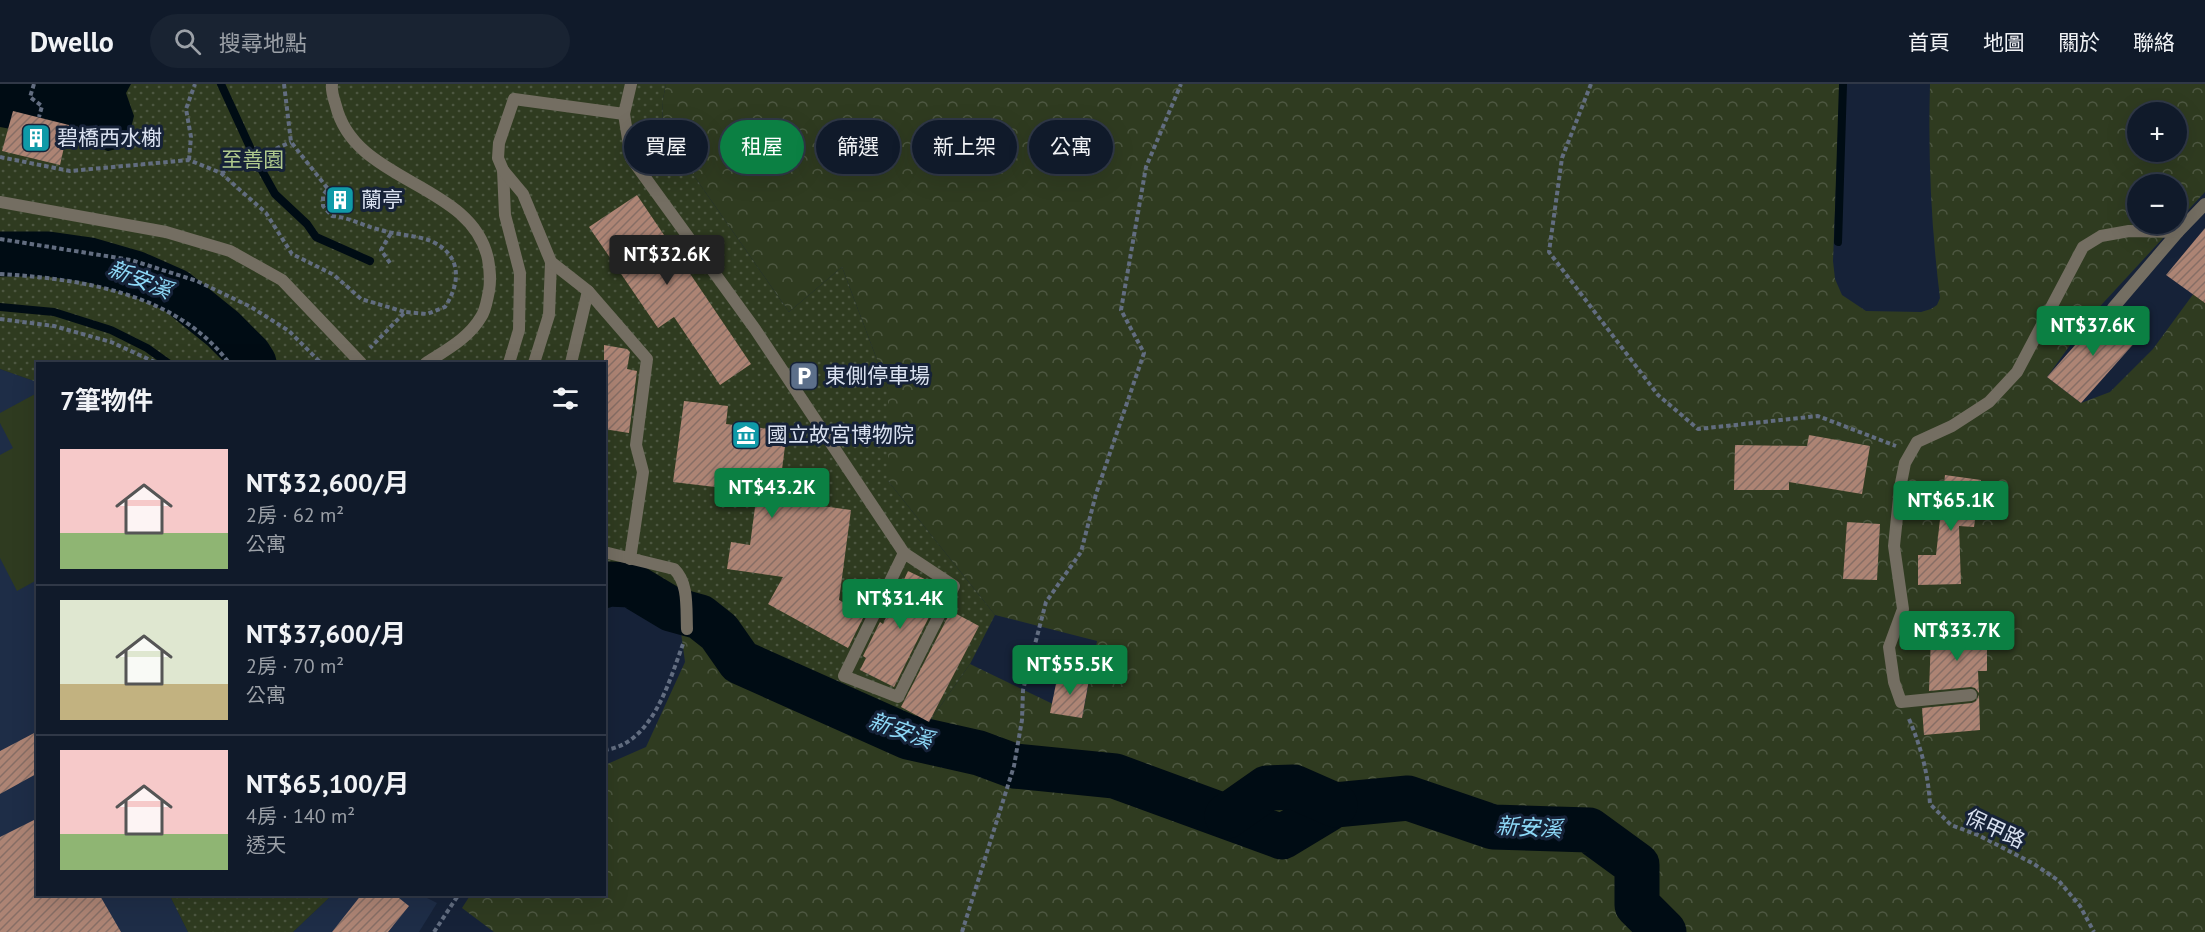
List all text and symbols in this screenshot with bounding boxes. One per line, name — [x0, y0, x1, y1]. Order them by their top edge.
search box — [150, 14, 570, 68]
text: Dwello — [30, 23, 114, 60]
icon: search — [171, 25, 204, 58]
text: 搜尋地點 — [219, 29, 307, 57]
text: 首頁 — [1908, 29, 1950, 56]
text: 地圖 — [1983, 29, 2025, 56]
text: 關於 — [2058, 29, 2100, 56]
text: 聯絡 — [2133, 29, 2175, 56]
map controls — [2127, 102, 2187, 234]
button: + — [2127, 102, 2187, 162]
chip: 買屋 — [624, 120, 708, 174]
chip: 租屋 — [720, 120, 804, 174]
chip: 篩選 — [816, 120, 900, 174]
chip: 新上架 — [912, 120, 1017, 174]
chip: 公寓 — [1029, 120, 1113, 174]
building icon: 碧橋西水榭 — [20, 122, 52, 154]
place label: 碧橋西水榭 — [57, 124, 162, 151]
park label: 至善園 — [222, 146, 285, 173]
button: − — [2127, 174, 2187, 234]
building icon: 蘭亭 — [324, 184, 356, 216]
place label: 蘭亭 — [361, 186, 403, 213]
pin: NT$32.6K — [605, 235, 729, 286]
text: NT$32.6K — [623, 241, 711, 267]
water label: 新安溪 — [104, 254, 179, 305]
pin: NT$37.6K — [2031, 306, 2155, 357]
text: NT$37.6K — [2051, 312, 2135, 338]
parking icon: 東側停車場 — [788, 360, 820, 392]
place label: 東側停車場 — [825, 362, 930, 389]
icon: filters — [549, 382, 582, 415]
text: 7筆物件 — [60, 384, 153, 417]
museum icon: 國立故宮博物院 — [730, 419, 762, 451]
place label: 國立故宮博物院 — [767, 421, 914, 448]
text: NT$32,600/月 — [246, 466, 409, 499]
pin: NT$43.2K — [710, 468, 834, 519]
icon: home — [108, 473, 180, 545]
text: NT$43.2K — [728, 474, 816, 500]
pin: NT$65.1K — [1889, 481, 2013, 532]
text: NT$65.1K — [1907, 487, 1995, 513]
text: 2房 · 62 m² — [246, 502, 344, 528]
text: 公寓 — [246, 531, 286, 557]
pin: NT$31.4K — [838, 579, 962, 630]
text: NT$31.4K — [856, 585, 944, 611]
pin: NT$33.7K — [1895, 611, 2019, 662]
text: NT$37,600/月 — [246, 617, 406, 650]
text: NT$33.7K — [1913, 617, 2001, 643]
icon: home — [108, 624, 180, 696]
pin: NT$55.5K — [1008, 645, 1132, 696]
text: NT$55.5K — [1026, 651, 1114, 677]
text: 2房 · 70 m² — [246, 653, 344, 679]
text: 公寓 — [246, 682, 286, 708]
water label: 新安溪 — [865, 706, 940, 755]
text: NT$65,100/月 — [246, 767, 409, 800]
icon: home — [108, 774, 180, 846]
text: 4房 · 140 m² — [246, 803, 355, 829]
street label: 保甲路 — [1961, 803, 2029, 854]
water label: 新安溪 — [1495, 811, 1566, 843]
text: 透天 — [246, 832, 286, 858]

